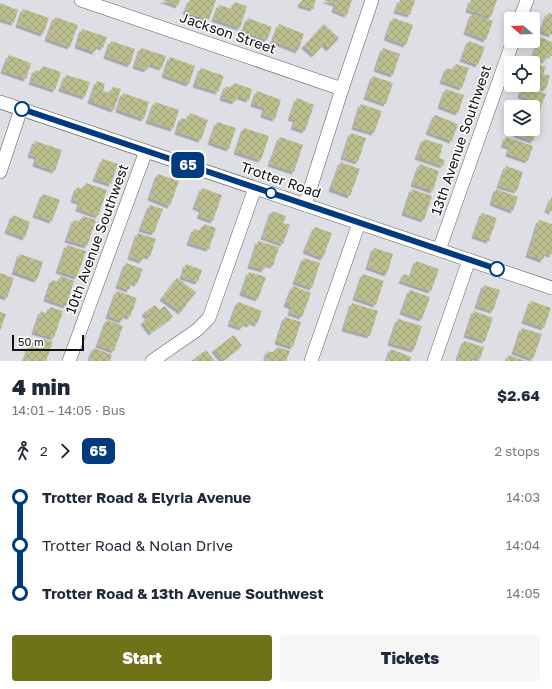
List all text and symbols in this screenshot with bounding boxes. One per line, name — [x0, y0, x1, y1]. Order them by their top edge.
street label: Jackson Street — [178, 8, 278, 57]
north arrow — [504, 12, 540, 48]
map controls — [504, 12, 540, 136]
button: locate — [504, 56, 540, 92]
street label: 13th Avenue Southwest — [427, 62, 494, 217]
button: layers — [504, 100, 540, 136]
unlabelled marker — [14, 101, 30, 117]
line badge: 65 — [170, 152, 206, 178]
text: 65 — [179, 156, 197, 173]
street label: Trotter Road — [239, 158, 323, 201]
street label: 10th Avenue Southwest — [61, 162, 132, 316]
unlabelled marker — [265, 187, 277, 199]
unlabelled marker — [489, 261, 505, 277]
scale bar — [12, 333, 84, 352]
text: 50 m — [18, 335, 44, 348]
text: 4 min — [12, 373, 70, 400]
text: $2.64 — [497, 386, 540, 404]
text: 14:01 – 14:05 · Bus — [12, 402, 126, 418]
icon: walk — [12, 440, 34, 462]
icon: forward — [54, 440, 76, 462]
text: 65 — [90, 442, 107, 459]
text: 2 — [40, 443, 48, 459]
text: 2 stops — [494, 443, 540, 459]
text: Trotter Road & Elyria Avenue — [42, 488, 251, 506]
text: 14:03 — [506, 489, 540, 505]
text: Trotter Road & Nolan Drive — [42, 536, 233, 554]
text: 14:04 — [506, 537, 540, 553]
text: Trotter Road & 13th Avenue Southwest — [42, 584, 323, 602]
text: 14:05 — [506, 585, 540, 601]
button: Start — [12, 635, 272, 681]
button: Tickets — [280, 635, 540, 681]

